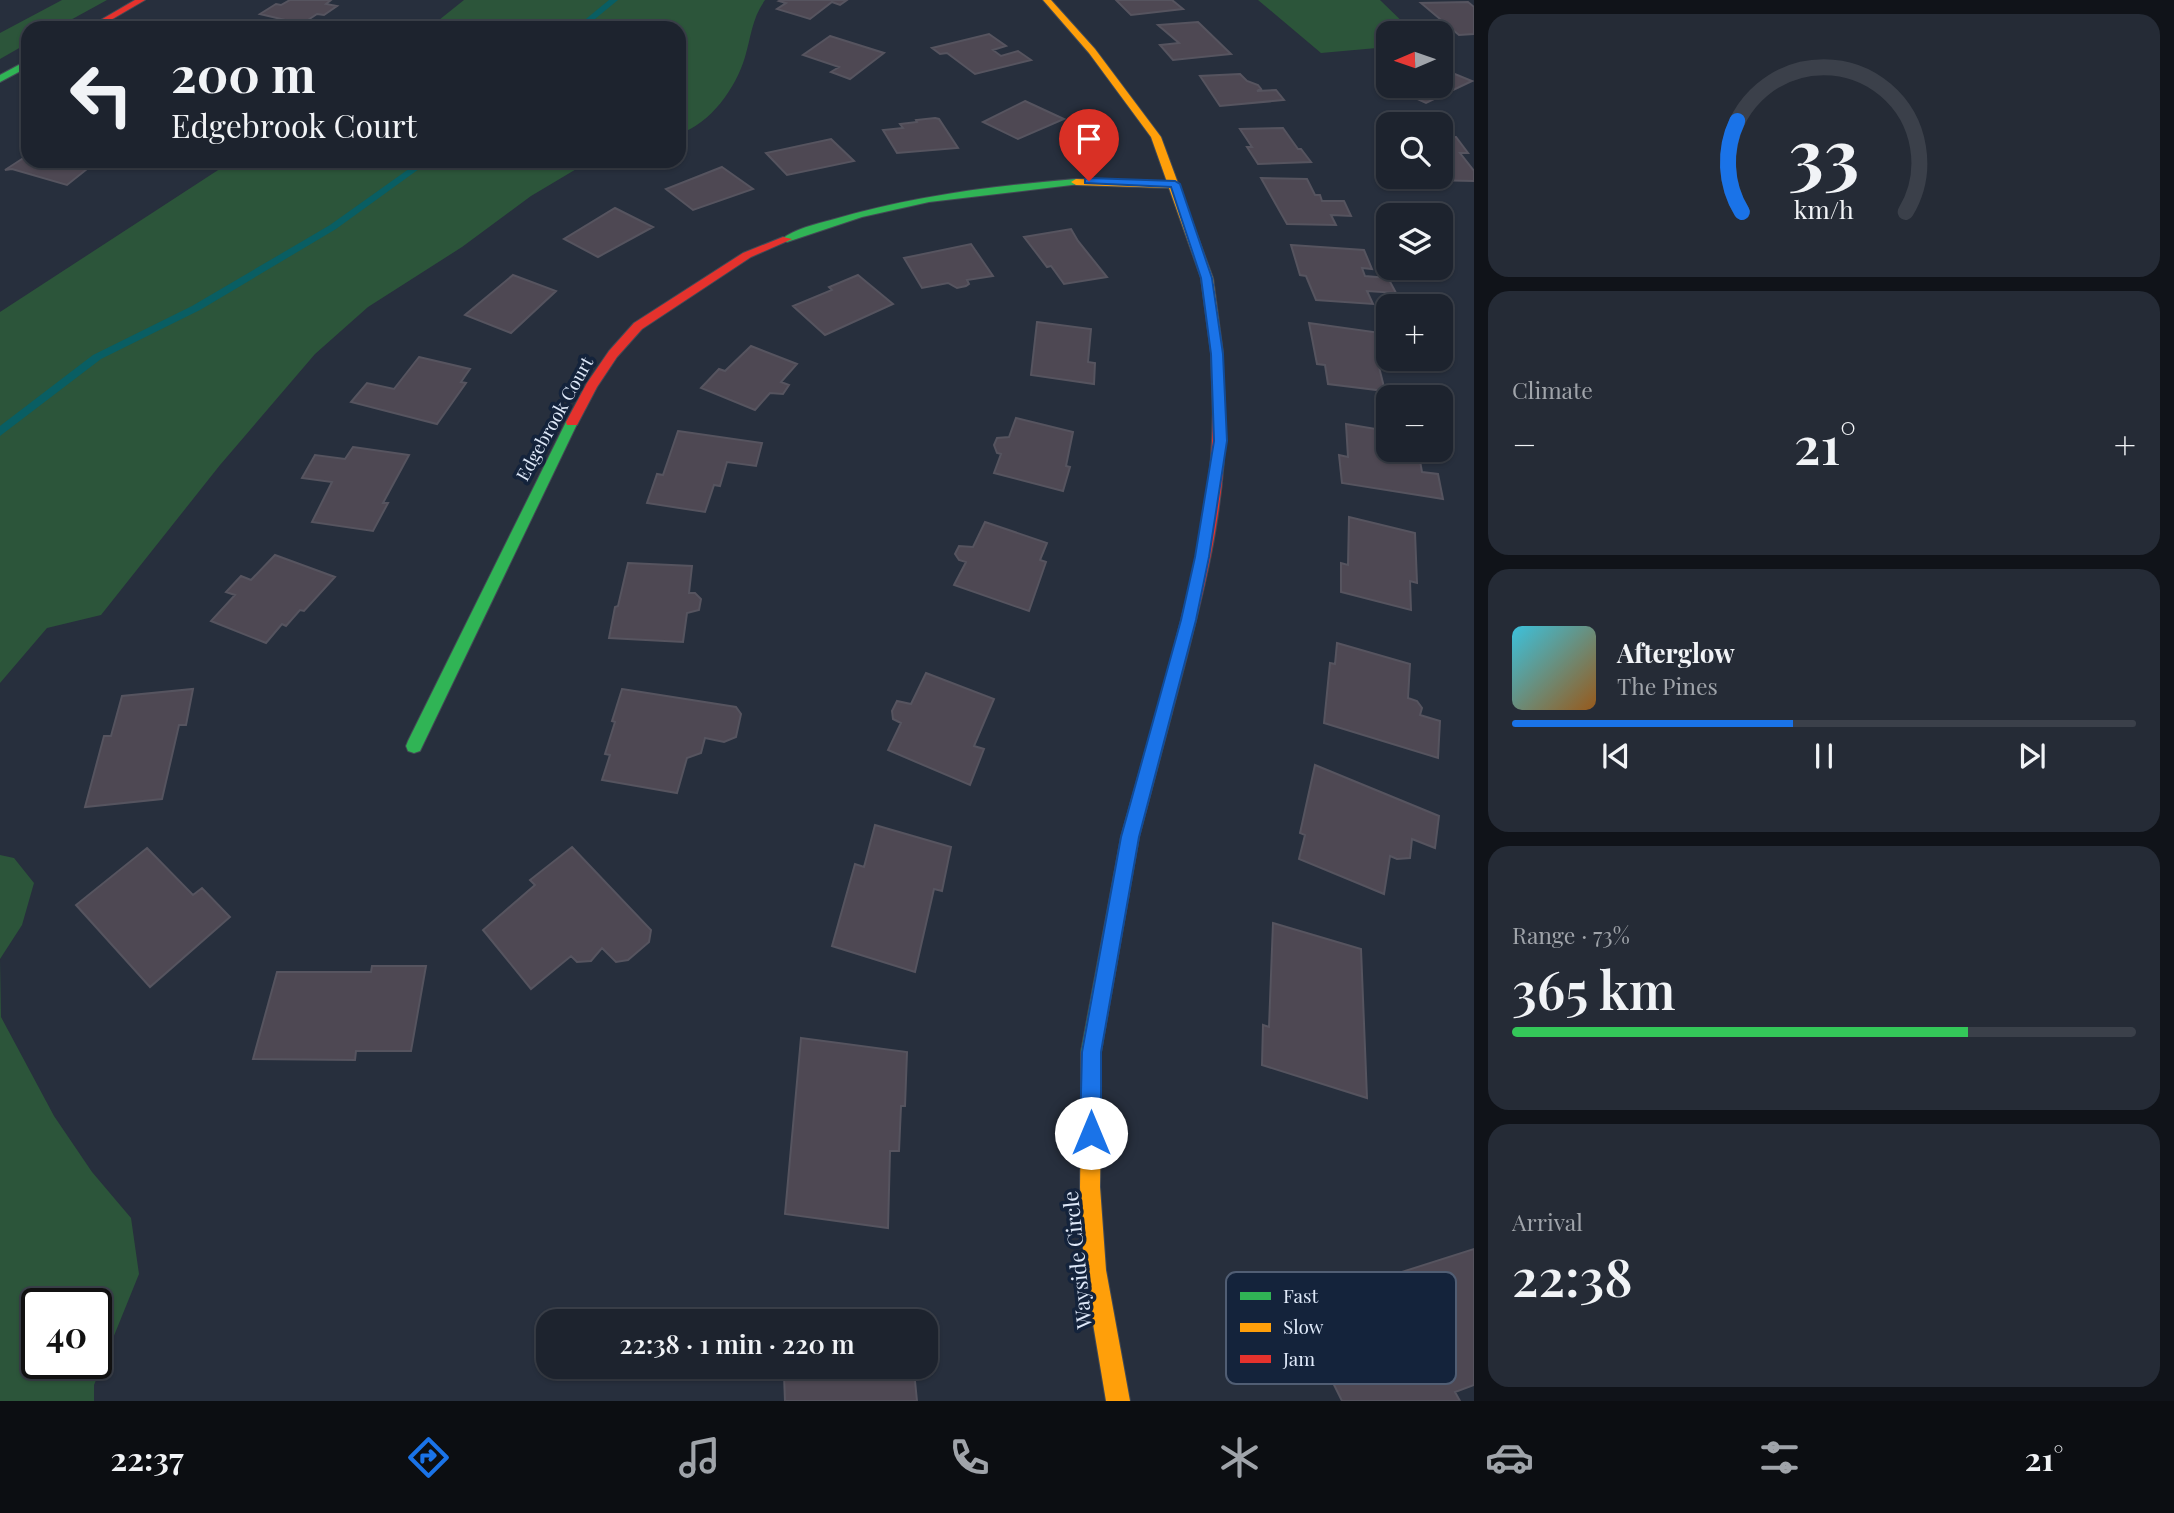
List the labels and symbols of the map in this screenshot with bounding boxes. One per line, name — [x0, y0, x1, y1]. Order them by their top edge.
north arrow — [1376, 21, 1452, 98]
pin — [1059, 109, 1119, 181]
street label: Edgebrook Court — [510, 352, 598, 485]
position arrow — [1054, 1096, 1128, 1170]
street label: Wayside Circle — [1055, 1190, 1097, 1332]
legend — [1226, 1272, 1456, 1384]
text: Fast — [1283, 1282, 1319, 1308]
speed limit sign: 40 — [21, 1288, 112, 1379]
text: Slow — [1283, 1313, 1324, 1339]
text: Jam — [1282, 1345, 1315, 1371]

